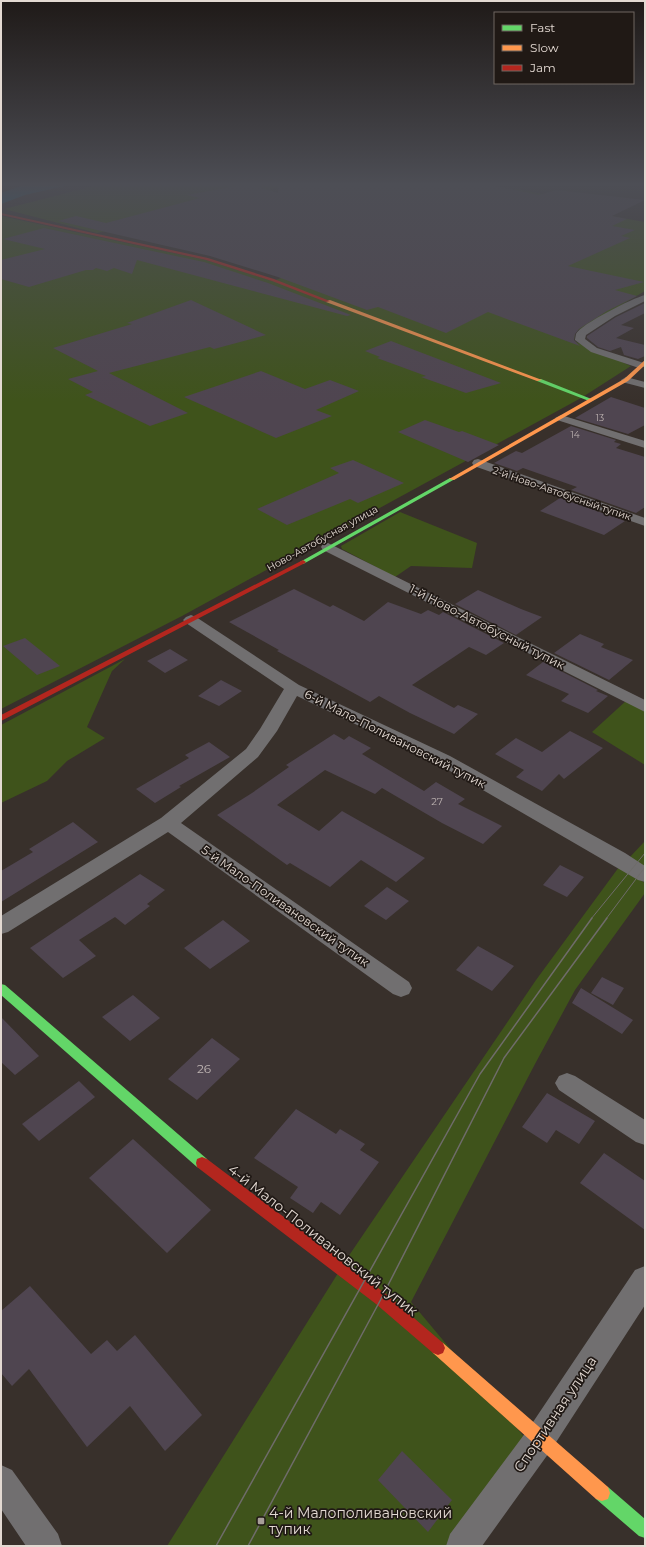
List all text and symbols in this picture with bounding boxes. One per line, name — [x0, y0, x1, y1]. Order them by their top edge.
legend — [494, 12, 634, 84]
text: Fast — [530, 20, 555, 35]
text: Slow — [530, 40, 559, 55]
text: Jam — [529, 60, 556, 75]
house number: 13 — [596, 412, 604, 423]
house number: 14 — [570, 429, 580, 440]
street label: 2-й Ново-Автобусный тупик — [491, 464, 633, 523]
street label: Ново-Автобусная улица — [264, 502, 380, 574]
street label: 1-й Ново-Автобусный тупик — [407, 581, 567, 672]
street label: 6-й Мало-Поливановский тупик — [302, 686, 488, 791]
house number: 27 — [431, 795, 443, 808]
street label: 5-й Мало-Поливановский тупик — [199, 842, 372, 969]
house number: 26 — [197, 1061, 211, 1076]
street label: 4-й Мало-Поливановский тупик — [224, 1160, 422, 1320]
street label: Спортивная улица — [510, 1353, 600, 1475]
place label: 4-й Малополивановский тупик — [269, 1504, 452, 1538]
marker: 4-й Малополивановский тупик — [256, 1516, 266, 1526]

